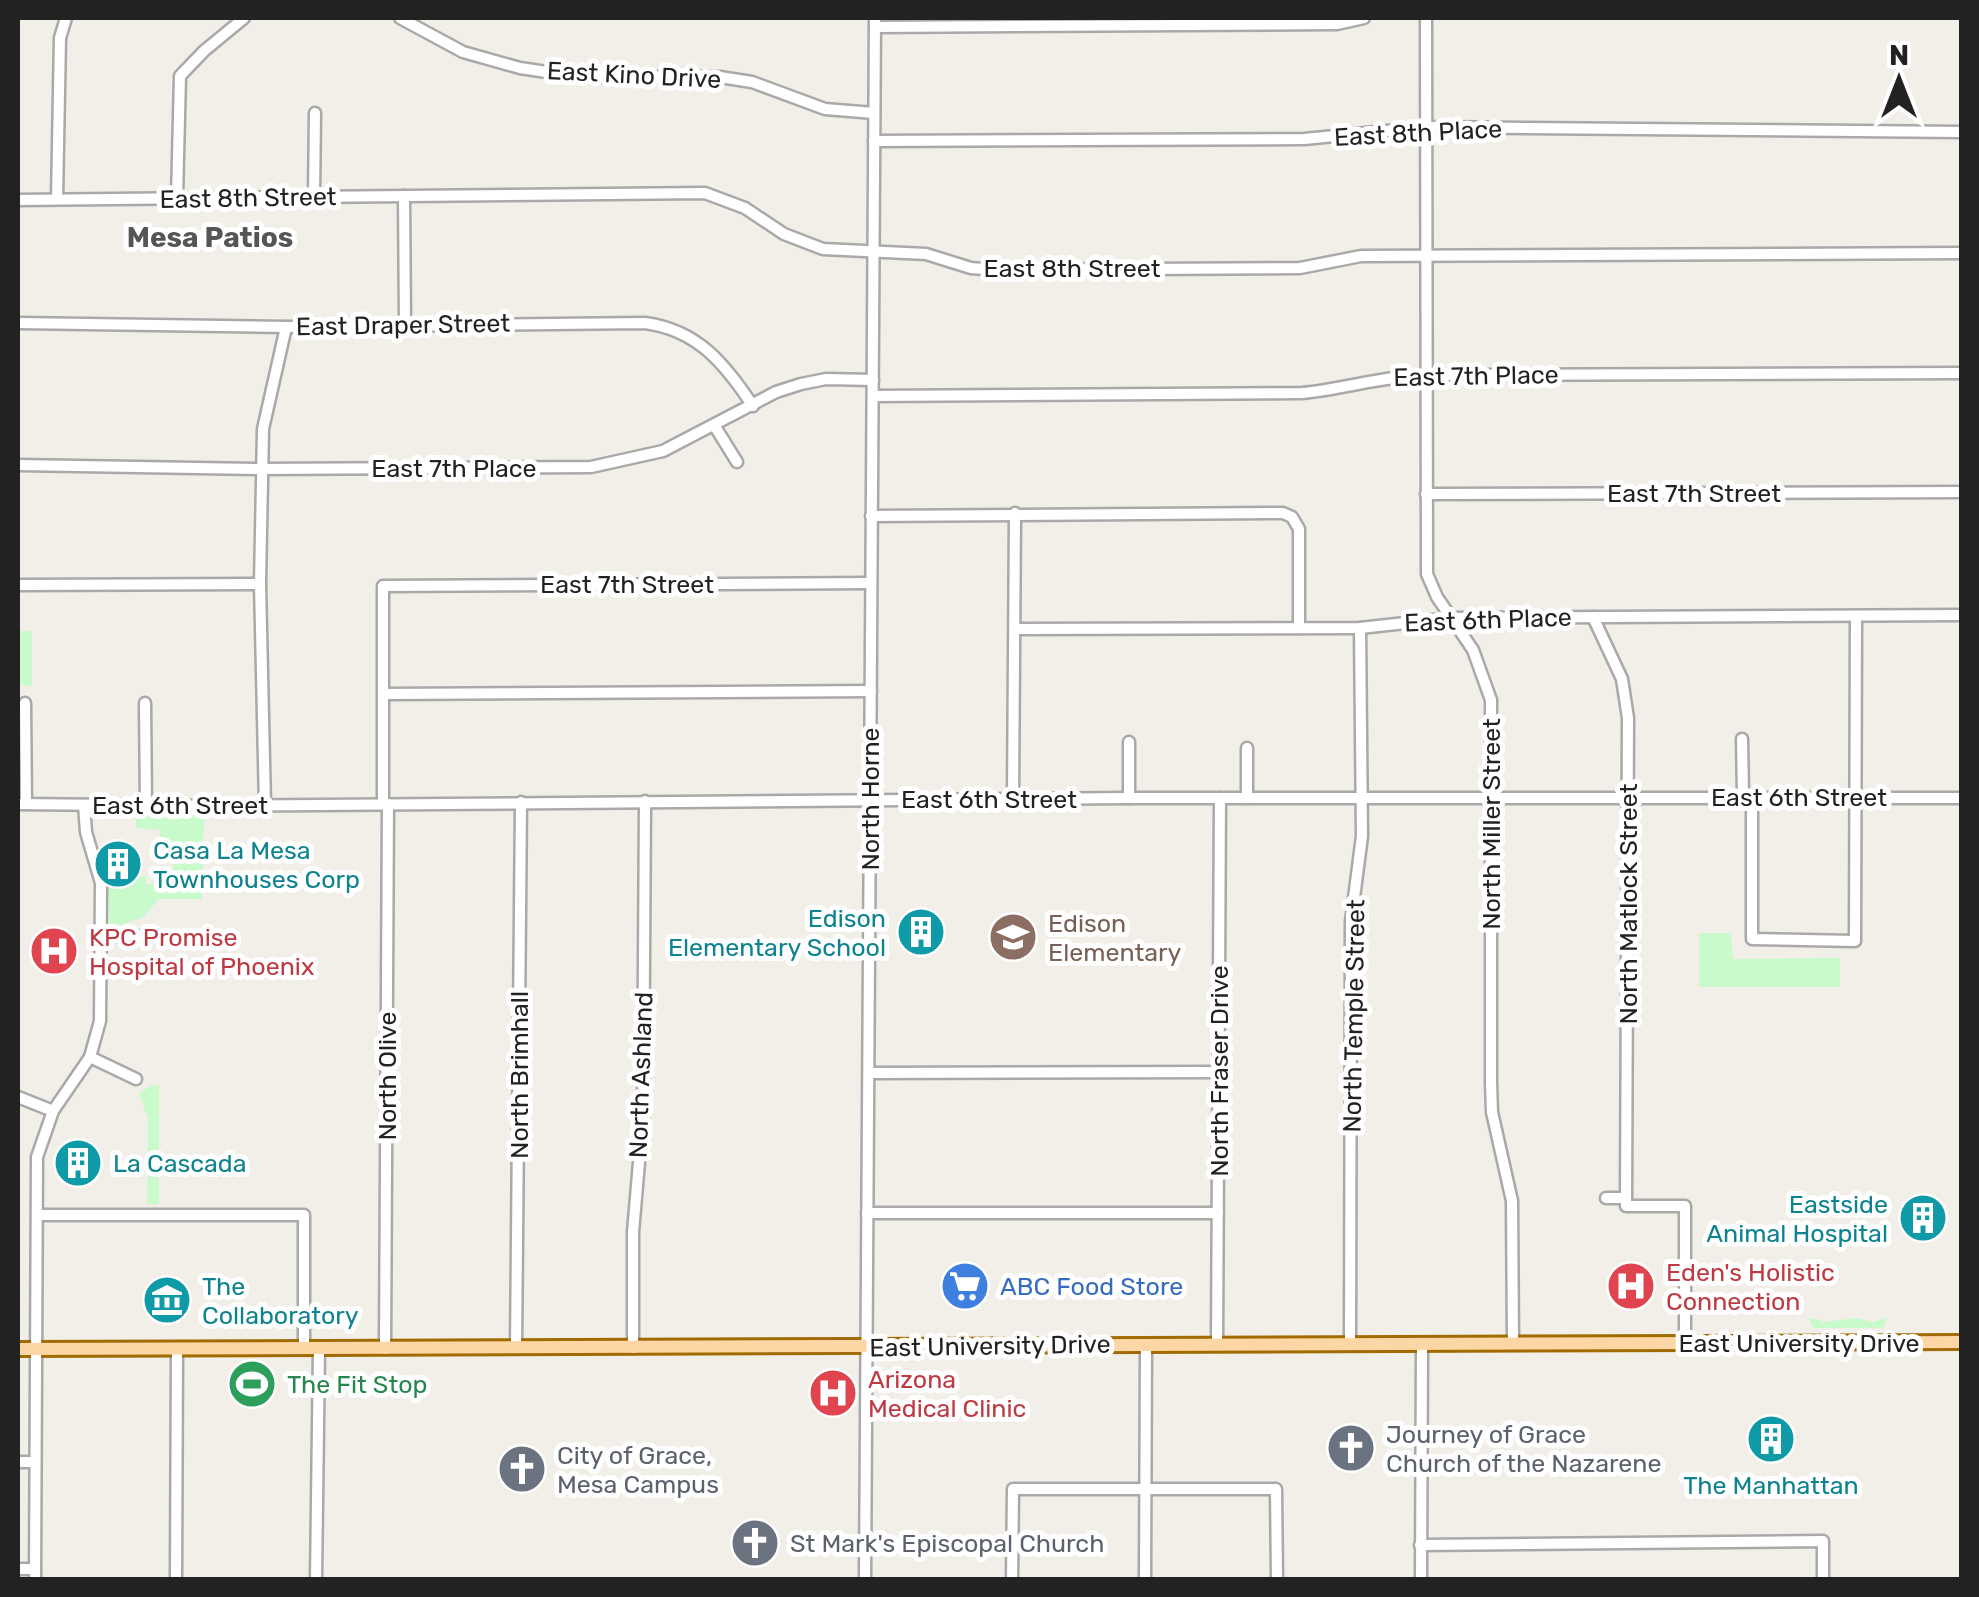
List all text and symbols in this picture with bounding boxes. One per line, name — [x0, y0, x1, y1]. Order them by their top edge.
north arrow — [1849, 30, 1949, 130]
text: N — [1889, 39, 1909, 72]
street label: East Kino Drive — [546, 56, 722, 94]
street label: East 8th Place — [1333, 114, 1503, 152]
street label: East 8th Street — [159, 182, 337, 214]
district label: Mesa Patios — [127, 221, 293, 254]
street label: East 8th Street — [984, 254, 1161, 283]
street label: East Draper Street — [296, 309, 511, 341]
street label: East 7th Place — [1393, 360, 1559, 392]
street label: East 7th Place — [371, 454, 537, 483]
street label: East 7th Street — [1607, 479, 1781, 508]
street label: East 7th Street — [540, 570, 714, 599]
street label: East 6th Place — [1404, 603, 1572, 637]
street label: North Miller Street — [1477, 718, 1506, 930]
street label: North Horne — [856, 727, 885, 871]
street label: North Matlock Street — [1614, 783, 1643, 1024]
street label: East 6th Street — [1711, 783, 1887, 812]
street label: East 6th Street — [901, 785, 1077, 814]
street label: East 6th Street — [92, 791, 268, 820]
place label: Casa La Mesa Townhouses Corp — [153, 836, 360, 894]
building icon: Casa La Mesa Townhouses Corp — [92, 838, 144, 890]
street label: North Temple Street — [1337, 899, 1371, 1133]
place label: Edison Elementary School — [668, 904, 886, 962]
building icon: Edison Elementary School — [895, 906, 947, 958]
place label: Edison Elementary — [1048, 909, 1181, 967]
school or university icon: Edison Elementary — [987, 911, 1039, 963]
place label: KPC Promise Hospital of Phoenix — [89, 923, 314, 981]
hospital icon: KPC Promise Hospital of Phoenix — [28, 925, 80, 977]
street label: North Fraser Drive — [1205, 965, 1234, 1177]
street label: North Brimhall — [505, 991, 534, 1159]
street label: North Ashland — [624, 991, 658, 1159]
street label: North Olive — [373, 1012, 402, 1140]
building icon: La Cascada — [52, 1137, 104, 1189]
place label: La Cascada — [113, 1149, 246, 1178]
place label: Eastside Animal Hospital — [1706, 1190, 1888, 1248]
building icon: Eastside Animal Hospital — [1897, 1192, 1949, 1244]
place label: Eden's Holistic Connection — [1666, 1258, 1835, 1316]
supermarket icon: ABC Food Store — [939, 1260, 991, 1312]
hospital icon: Eden's Holistic Connection — [1605, 1260, 1657, 1312]
place label: The Collaboratory — [202, 1272, 359, 1330]
place label: ABC Food Store — [1000, 1272, 1183, 1301]
museum icon: The Collaboratory — [141, 1274, 193, 1326]
street label: East University Drive — [869, 1329, 1111, 1363]
street label: East University Drive — [1678, 1329, 1920, 1358]
sports icon: The Fit Stop — [226, 1358, 278, 1410]
place label: Arizona Medical Clinic — [868, 1365, 1026, 1423]
hospital icon: Arizona Medical Clinic — [807, 1367, 859, 1419]
place label: The Fit Stop — [287, 1370, 427, 1399]
building icon: The Manhattan — [1745, 1413, 1797, 1465]
place label: Journey of Grace Church of the Nazarene — [1386, 1420, 1661, 1478]
church icon: Journey of Grace Church of the Nazarene — [1325, 1422, 1377, 1474]
place label: City of Grace, Mesa Campus — [557, 1441, 719, 1499]
church icon: City of Grace, Mesa Campus — [496, 1443, 548, 1495]
place label: The Manhattan — [1683, 1471, 1859, 1500]
church icon: St Mark's Episcopal Church — [729, 1517, 781, 1569]
place label: St Mark's Episcopal Church — [790, 1529, 1104, 1558]

